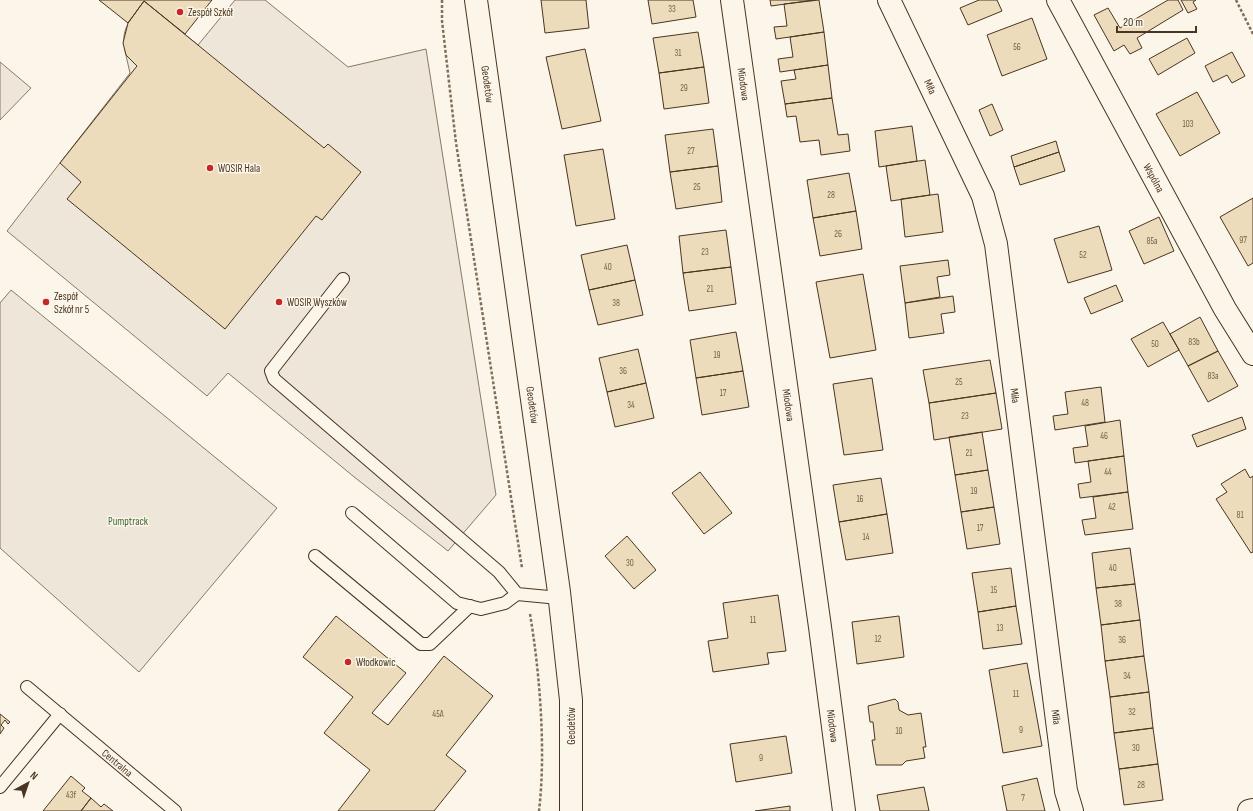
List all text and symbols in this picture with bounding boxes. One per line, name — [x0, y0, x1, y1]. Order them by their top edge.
house number: 33 — [668, 4, 676, 15]
place label: Zespół Szkół — [188, 6, 234, 19]
marker: Zespół Szkół — [175, 7, 185, 17]
scale bar — [1117, 8, 1196, 34]
text: 20 m — [1123, 15, 1143, 30]
house number: 56 — [1013, 42, 1021, 53]
house number: 31 — [675, 48, 682, 59]
street label: Geodetów — [478, 65, 496, 104]
street label: Miodowa — [735, 67, 752, 101]
street label: Miła — [921, 77, 939, 96]
house number: 29 — [680, 83, 688, 94]
house number: 103 — [1183, 119, 1194, 130]
house number: 27 — [687, 146, 695, 157]
street label: Wspólna — [1140, 161, 1167, 195]
place label: WOSIR Hala — [218, 162, 260, 175]
marker: WOSIR Hala — [205, 163, 215, 173]
house number: 25 — [693, 182, 701, 193]
house number: 28 — [827, 190, 835, 201]
house number: 26 — [834, 229, 842, 240]
house number: 97 — [1239, 235, 1247, 246]
house number: 85a — [1146, 236, 1158, 247]
house number: 23 — [701, 247, 709, 258]
house number: 52 — [1079, 250, 1087, 261]
house number: 40 — [604, 262, 612, 273]
house number: 21 — [707, 284, 714, 295]
place label: Zespół Szkół nr 5 — [54, 290, 89, 316]
place label: WOSIR Wyszków — [287, 296, 347, 309]
marker: Zespół Szkół nr 5 — [41, 297, 51, 307]
marker: WOSIR Wyszków — [274, 297, 284, 307]
house number: 38 — [612, 298, 620, 309]
house number: 83b — [1188, 337, 1200, 348]
house number: 50 — [1151, 339, 1159, 350]
house number: 19 — [713, 350, 721, 361]
house number: 36 — [619, 366, 627, 377]
house number: 83a — [1207, 371, 1219, 382]
house number: 25 — [955, 377, 963, 388]
street label: Geodetów — [523, 386, 541, 425]
house number: 17 — [720, 388, 727, 399]
street label: Miodowa — [780, 388, 797, 422]
street label: Miła — [1008, 388, 1022, 404]
house number: 48 — [1081, 398, 1089, 409]
house number: 34 — [627, 400, 635, 411]
house number: 23 — [961, 411, 969, 422]
house number: 46 — [1100, 431, 1108, 442]
house number: 21 — [966, 448, 973, 459]
house number: 44 — [1104, 467, 1112, 478]
house number: 19 — [970, 486, 978, 497]
house number: 16 — [856, 494, 864, 505]
house number: 42 — [1108, 502, 1116, 513]
house number: 81 — [1236, 510, 1244, 521]
park label: Pumptrack — [108, 515, 149, 528]
house number: 17 — [977, 523, 984, 534]
house number: 14 — [863, 532, 870, 543]
house number: 30 — [626, 558, 634, 569]
house number: 40 — [1109, 563, 1117, 574]
house number: 15 — [991, 585, 998, 596]
house number: 38 — [1114, 599, 1122, 610]
house number: 11 — [750, 615, 757, 626]
house number: 13 — [997, 623, 1004, 634]
house number: 12 — [875, 634, 882, 645]
house number: 36 — [1118, 635, 1126, 646]
place label: Włodkowic — [356, 656, 396, 669]
marker: Włodkowic — [343, 657, 353, 667]
house number: 34 — [1123, 671, 1131, 682]
house number: 11 — [1013, 689, 1020, 700]
street label: Geodetów — [565, 707, 578, 745]
house number: 32 — [1128, 707, 1136, 718]
house number: 45A — [432, 709, 444, 720]
street label: Miodowa — [824, 709, 841, 743]
street label: Miła — [1049, 709, 1063, 725]
house number: 9 — [1019, 725, 1023, 736]
house number: 10 — [895, 726, 903, 737]
house number: 30 — [1132, 743, 1140, 754]
street label: Centralna — [99, 747, 135, 780]
house number: 9 — [759, 753, 763, 764]
north arrow — [8, 763, 48, 803]
text: N — [28, 769, 41, 783]
house number: 28 — [1137, 780, 1145, 791]
house number: 43f — [66, 790, 76, 801]
house number: 7 — [1021, 793, 1025, 804]

